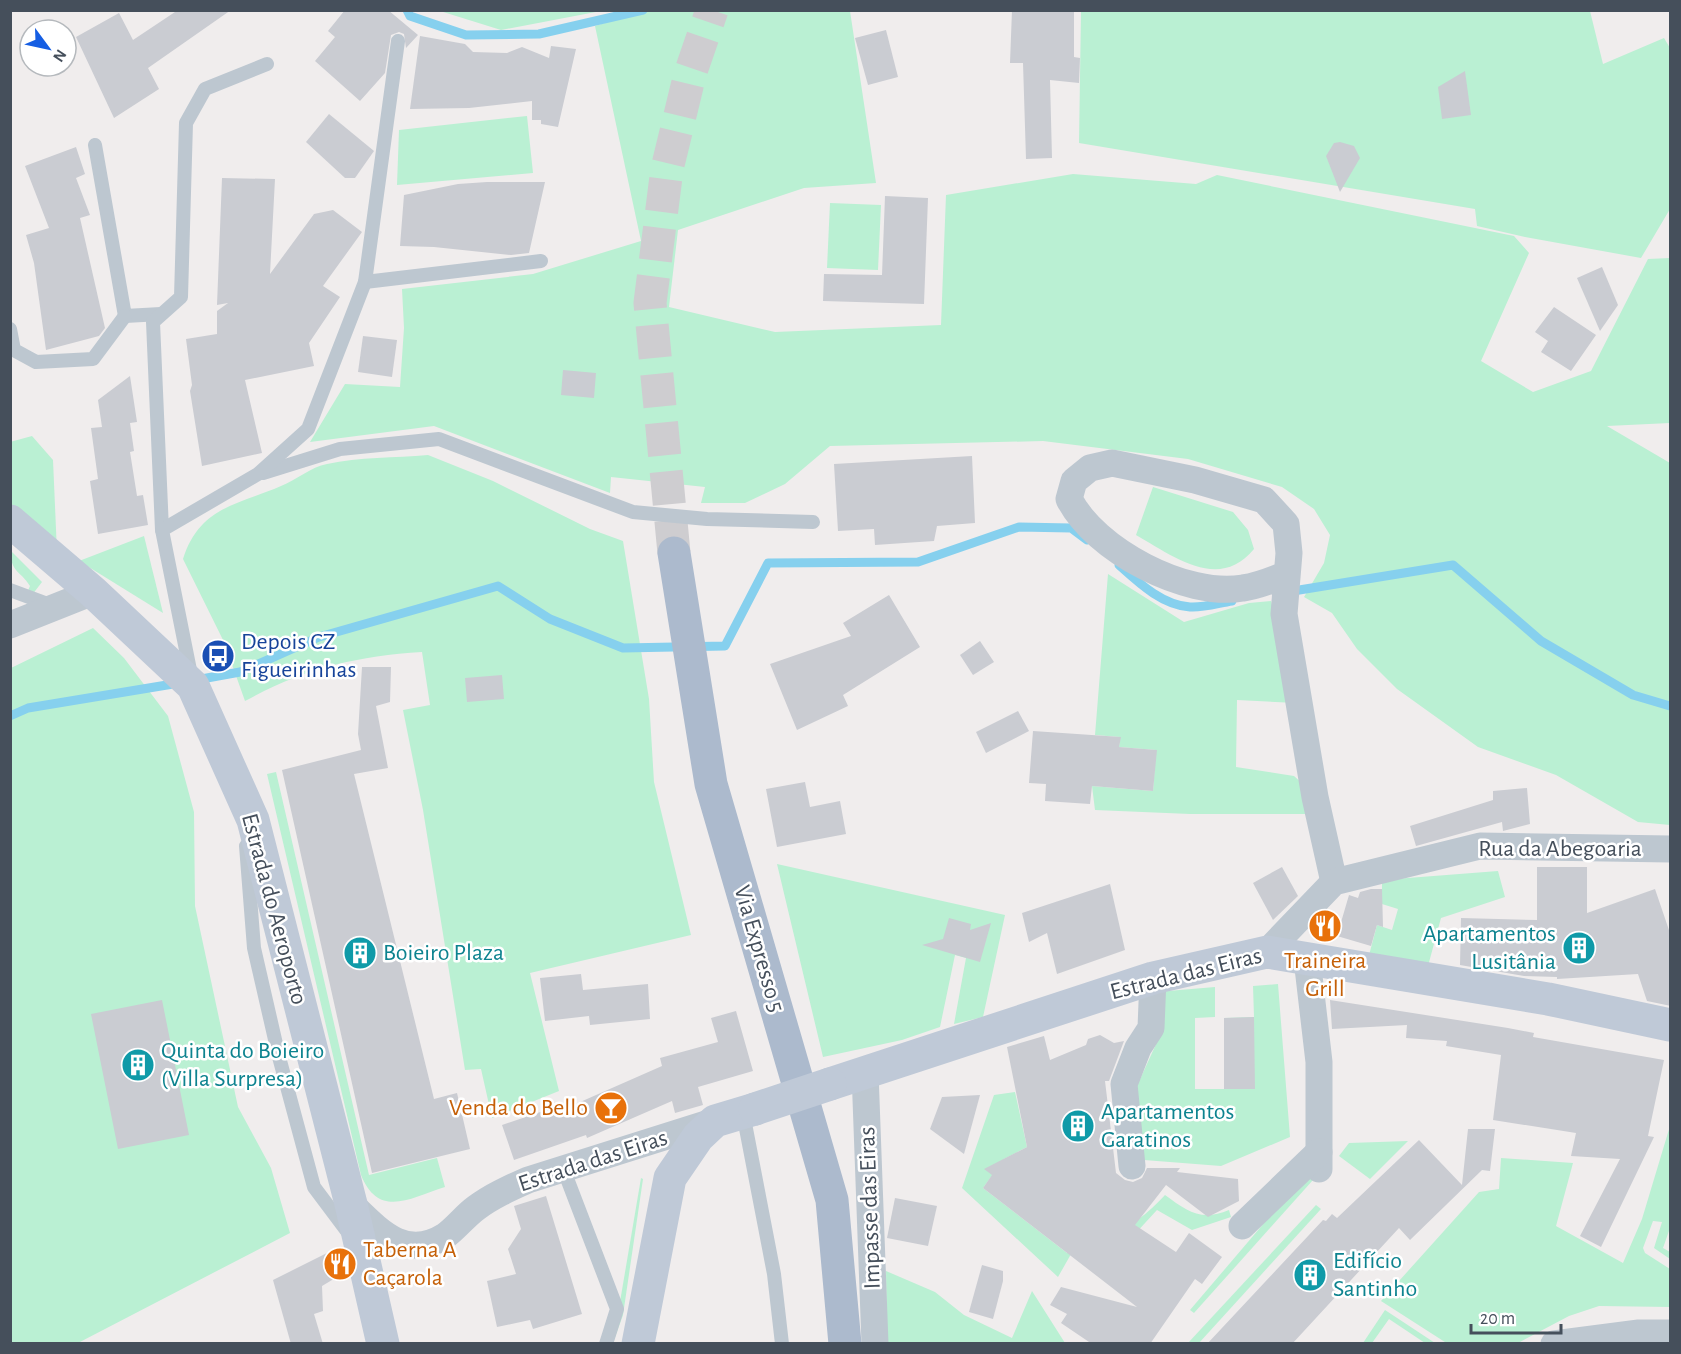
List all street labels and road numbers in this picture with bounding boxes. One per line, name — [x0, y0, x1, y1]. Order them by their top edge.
street label: Estrada do Aeroporto — [237, 811, 311, 1007]
street label: Rua da Abegoaria — [1478, 837, 1642, 861]
street label: Via Expresso 5 — [729, 883, 789, 1015]
street label: Estrada das Eiras — [1108, 944, 1264, 1004]
street label: Estrada das Eiras — [515, 1126, 671, 1196]
street label: Impasse das Eiras — [855, 1126, 885, 1290]

